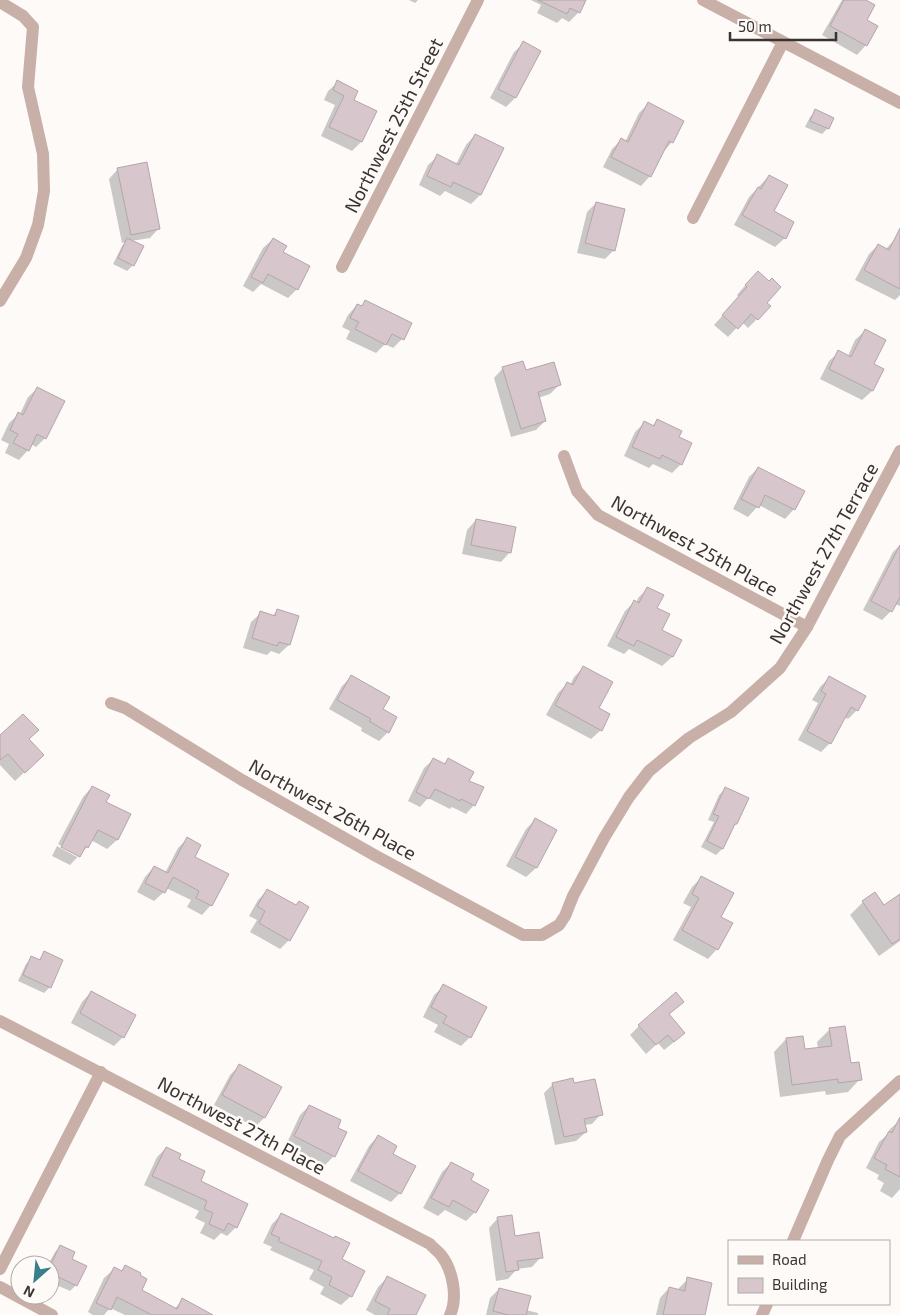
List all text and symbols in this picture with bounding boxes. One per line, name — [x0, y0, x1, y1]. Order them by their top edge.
scale bar — [730, 10, 836, 42]
text: 50 m — [738, 17, 772, 35]
street label: Northwest 25th Street — [339, 34, 447, 216]
street label: Northwest 27th Terrace — [764, 458, 882, 648]
street label: Northwest 25th Place — [608, 490, 782, 600]
street label: Northwest 26th Place — [245, 753, 421, 865]
street label: Northwest 27th Place — [154, 1071, 330, 1179]
legend — [728, 1240, 890, 1305]
text: Road — [772, 1250, 807, 1268]
north arrow — [10, 1255, 60, 1305]
text: Building — [772, 1275, 828, 1293]
text: N — [21, 1282, 37, 1302]

